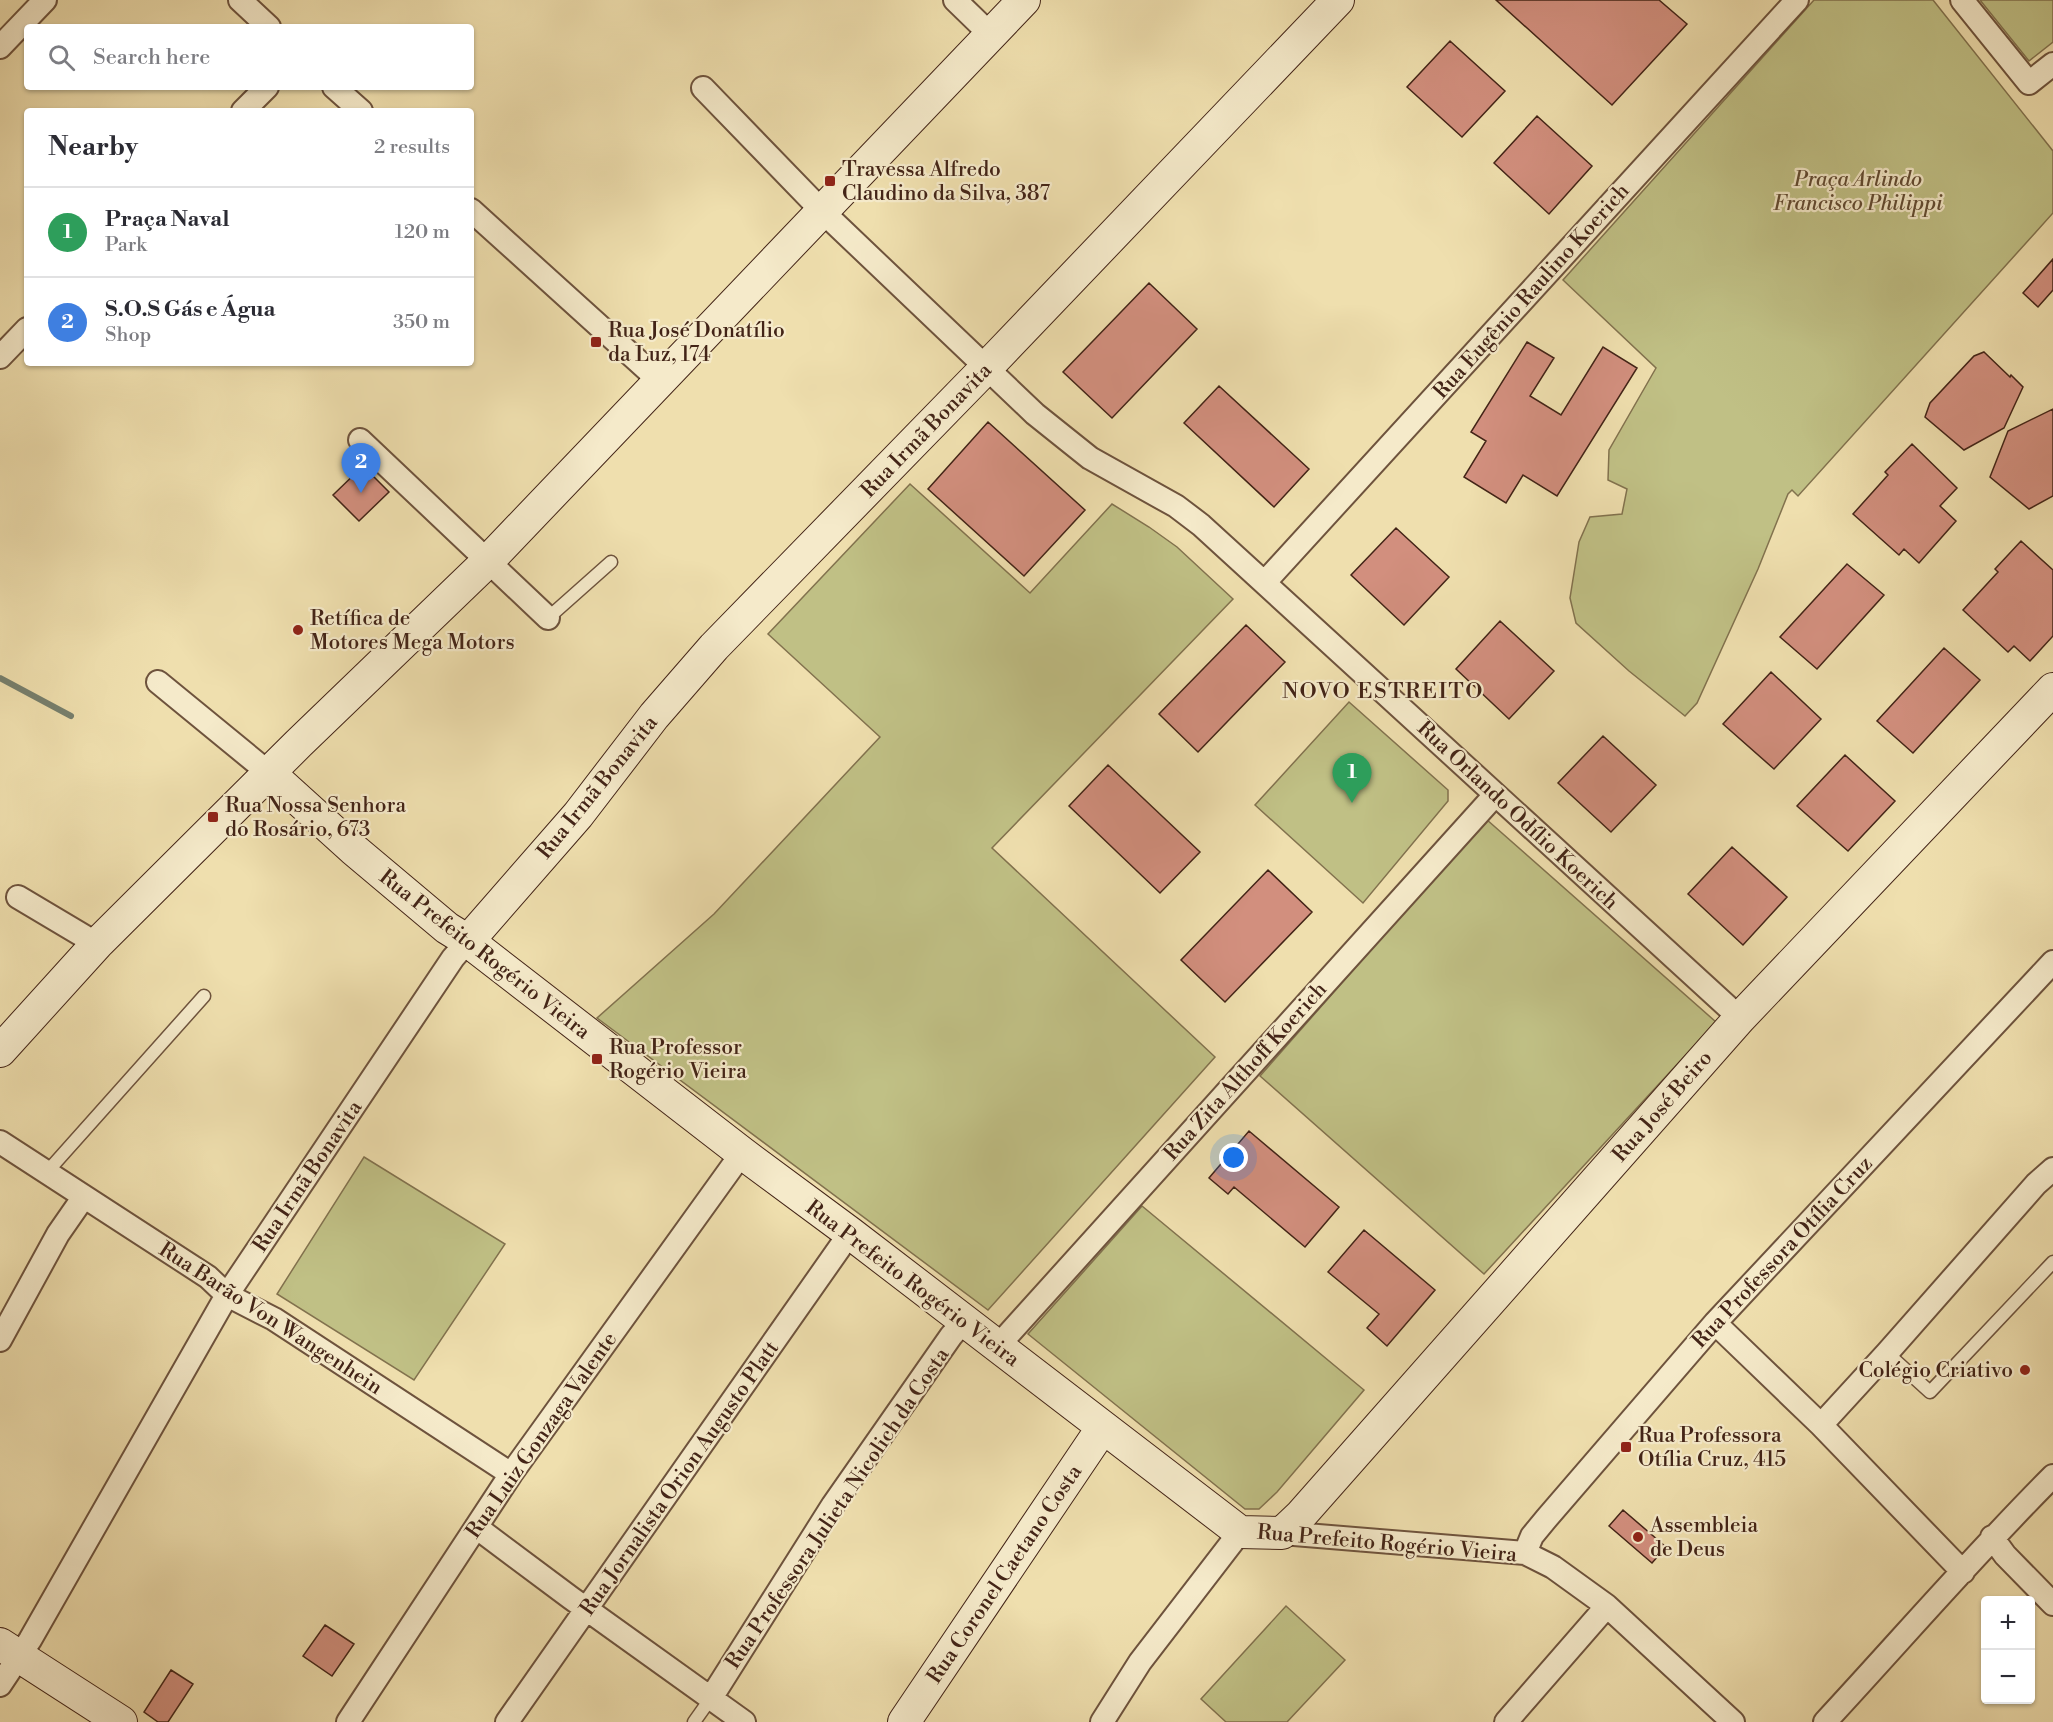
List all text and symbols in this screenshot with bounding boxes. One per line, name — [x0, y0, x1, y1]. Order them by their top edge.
search box — [24, 24, 474, 90]
icon: search — [45, 41, 78, 74]
text: Search here — [93, 44, 210, 71]
text: Nearby — [48, 131, 138, 163]
text: 2 results — [374, 135, 450, 160]
place label: Travessa Alfredo Claudino da Silva, 387 — [842, 157, 1050, 207]
park label: Praça Arlindo Francisco Philippi — [1773, 167, 1943, 217]
marker: Travessa Alfredo Claudino da Silva, 387 — [823, 174, 837, 188]
street label: Rua Eugênio Raulino Koerich — [1428, 178, 1636, 405]
text: Praça Naval — [105, 206, 229, 233]
text: 1 — [63, 220, 72, 245]
text: 120 m — [395, 220, 450, 245]
text: Park — [105, 233, 147, 258]
text: S.O.S Gás e Água — [105, 296, 275, 323]
text: 2 — [61, 310, 74, 335]
text: 350 m — [393, 310, 450, 335]
place label: Rua José Donatílio da Luz, 174 — [608, 318, 785, 368]
text: Shop — [105, 323, 151, 348]
marker: Rua José Donatílio da Luz, 174 — [589, 335, 603, 349]
street label: Rua Irmã Bonavita — [856, 358, 998, 503]
pin: 2 — [342, 444, 380, 493]
place label: Retífica de Motores Mega Motors — [310, 606, 515, 656]
marker: Retífica de Motores Mega Motors — [291, 623, 305, 637]
district label: NOVO ESTREITO — [1282, 678, 1484, 705]
street label: Rua Irmã Bonavita — [532, 710, 664, 865]
street label: Rua Orlando Odílio Koerich — [1411, 716, 1624, 916]
pin: 1 — [1332, 754, 1372, 803]
place label: Rua Nossa Senhora do Rosário, 673 — [225, 793, 406, 843]
marker: Rua Nossa Senhora do Rosário, 673 — [206, 810, 220, 824]
street label: Rua Prefeito Rogério Vieira — [374, 864, 595, 1046]
street label: Rua Zita Althoff Koerich — [1159, 977, 1333, 1166]
place label: Rua Professor Rogério Vieira — [609, 1035, 747, 1085]
street label: Rua José Beiro — [1607, 1046, 1718, 1168]
marker: Rua Professor Rogério Vieira — [590, 1052, 604, 1066]
street label: Rua Irmã Bonavita — [247, 1095, 368, 1257]
your location — [1219, 1143, 1248, 1172]
street label: Rua Professora Otília Cruz — [1687, 1151, 1879, 1354]
street label: Rua Prefeito Rogério Vieira — [800, 1195, 1025, 1373]
street label: Rua Barão Von Wangenhein — [154, 1237, 388, 1401]
street label: Rua Luiz Gonzaga Valente — [461, 1327, 623, 1544]
street label: Rua Jornalista Orion Augusto Platt — [575, 1336, 785, 1621]
street label: Rua Professora Julieta Nicolich da Costa — [720, 1343, 956, 1674]
place label: Colégio Criativo — [1858, 1358, 2013, 1384]
marker: Colégio Criativo — [2018, 1363, 2032, 1377]
place label: Rua Professora Otília Cruz, 415 — [1638, 1423, 1786, 1473]
marker: Rua Professora Otília Cruz, 415 — [1619, 1440, 1633, 1454]
street label: Rua Coronel Caetano Costa — [922, 1460, 1088, 1689]
place label: Assembleia de Deus — [1649, 1513, 1759, 1563]
street label: Rua Prefeito Rogério Vieira — [1256, 1520, 1518, 1568]
marker: Assembleia de Deus — [1631, 1530, 1645, 1544]
map controls — [1981, 1596, 2035, 1704]
button: + — [1981, 1596, 2035, 1650]
button: − — [1981, 1650, 2035, 1704]

